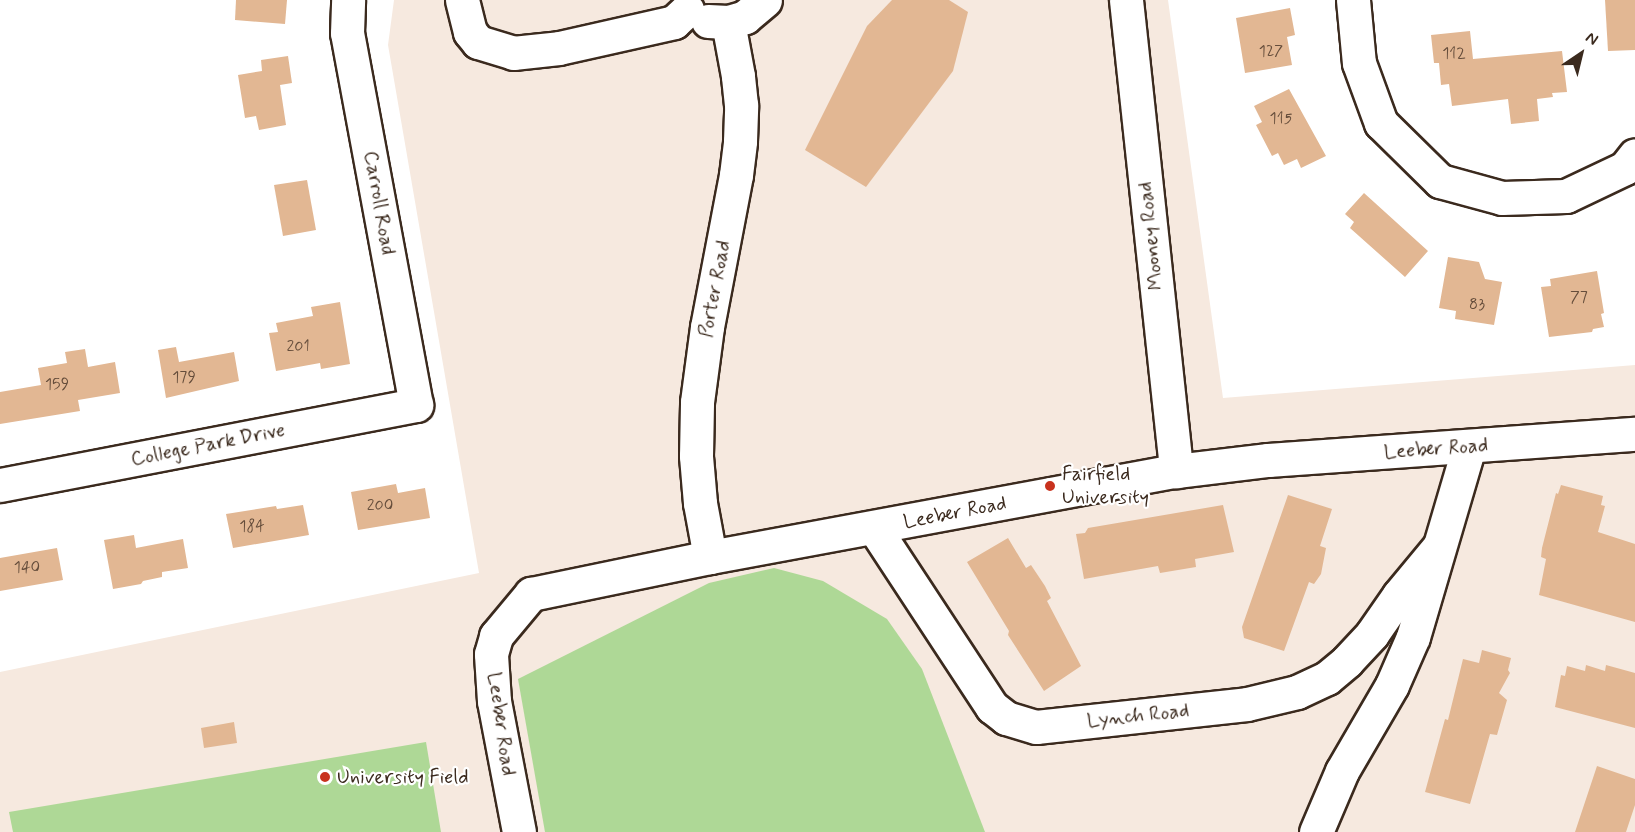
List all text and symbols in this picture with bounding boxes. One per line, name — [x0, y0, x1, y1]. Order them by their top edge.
north arrow — [1551, 24, 1611, 84]
text: N — [1581, 27, 1602, 51]
house number: 127 — [1259, 42, 1283, 62]
house number: 112 — [1442, 44, 1466, 64]
house number: 115 — [1270, 109, 1292, 129]
street label: Carroll Road — [358, 150, 400, 256]
street label: Mooney Road — [1133, 181, 1169, 291]
street label: Porter Road — [694, 238, 736, 340]
house number: 77 — [1570, 288, 1588, 308]
house number: 83 — [1469, 295, 1485, 315]
house number: 201 — [286, 337, 310, 357]
house number: 179 — [172, 368, 196, 388]
house number: 159 — [45, 375, 69, 395]
street label: College Park Drive — [130, 419, 286, 471]
street label: Leeber Road — [1383, 433, 1489, 465]
place label: Fairfield University — [1062, 462, 1149, 509]
marker: Fairfield University — [1043, 479, 1057, 493]
street label: Leeber Road — [901, 491, 1009, 535]
house number: 200 — [367, 496, 393, 516]
house number: 184 — [239, 517, 265, 537]
house number: 140 — [14, 558, 40, 578]
street label: Leeber Road — [482, 671, 520, 777]
street label: Lynch Road — [1086, 699, 1190, 733]
place label: University Field — [337, 765, 469, 789]
marker: University Field — [318, 770, 332, 784]

